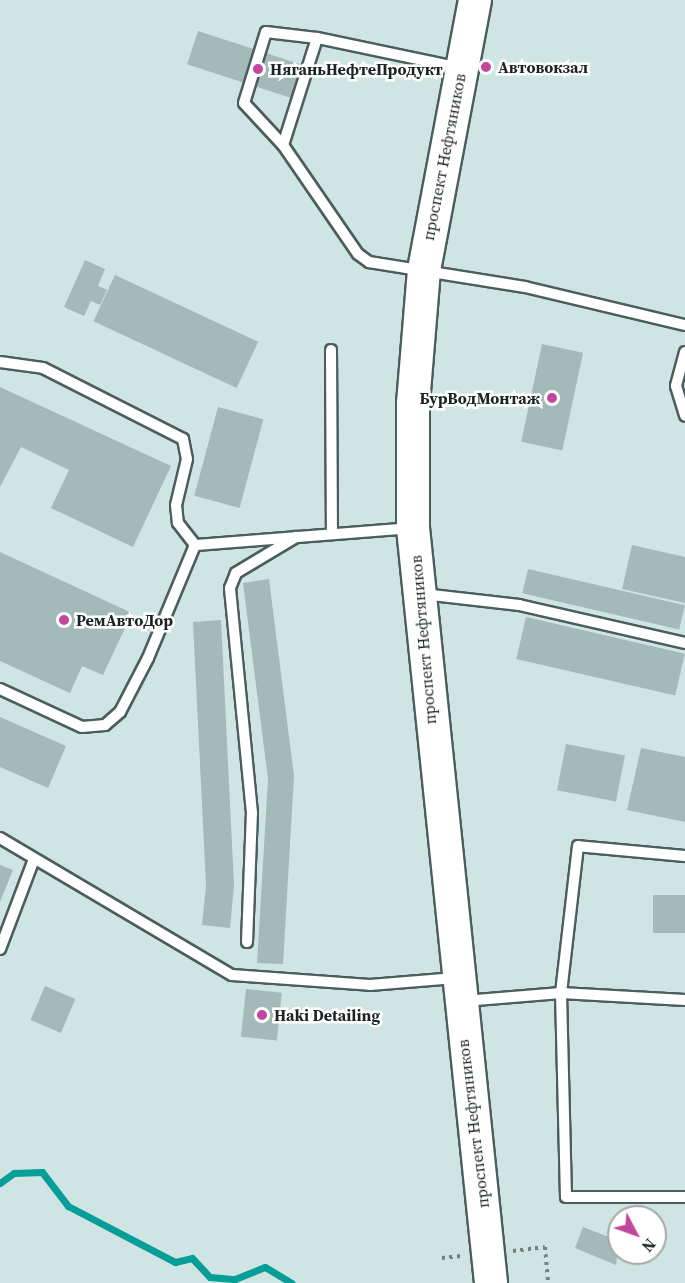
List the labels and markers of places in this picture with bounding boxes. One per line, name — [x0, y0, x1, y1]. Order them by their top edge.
place label: Автовокзал — [498, 57, 588, 77]
place label: НяганьНефтеПродукт — [270, 59, 443, 79]
marker: Автовокзал — [479, 60, 493, 74]
marker: НяганьНефтеПродукт — [251, 62, 265, 76]
place label: БурВодМонтаж — [419, 388, 540, 408]
marker: БурВодМонтаж — [545, 391, 559, 405]
place label: РемАвтоДор — [76, 610, 173, 630]
marker: РемАвтоДор — [57, 613, 71, 627]
place label: Haki Detailing — [274, 1005, 380, 1025]
marker: Haki Detailing — [255, 1008, 269, 1022]

